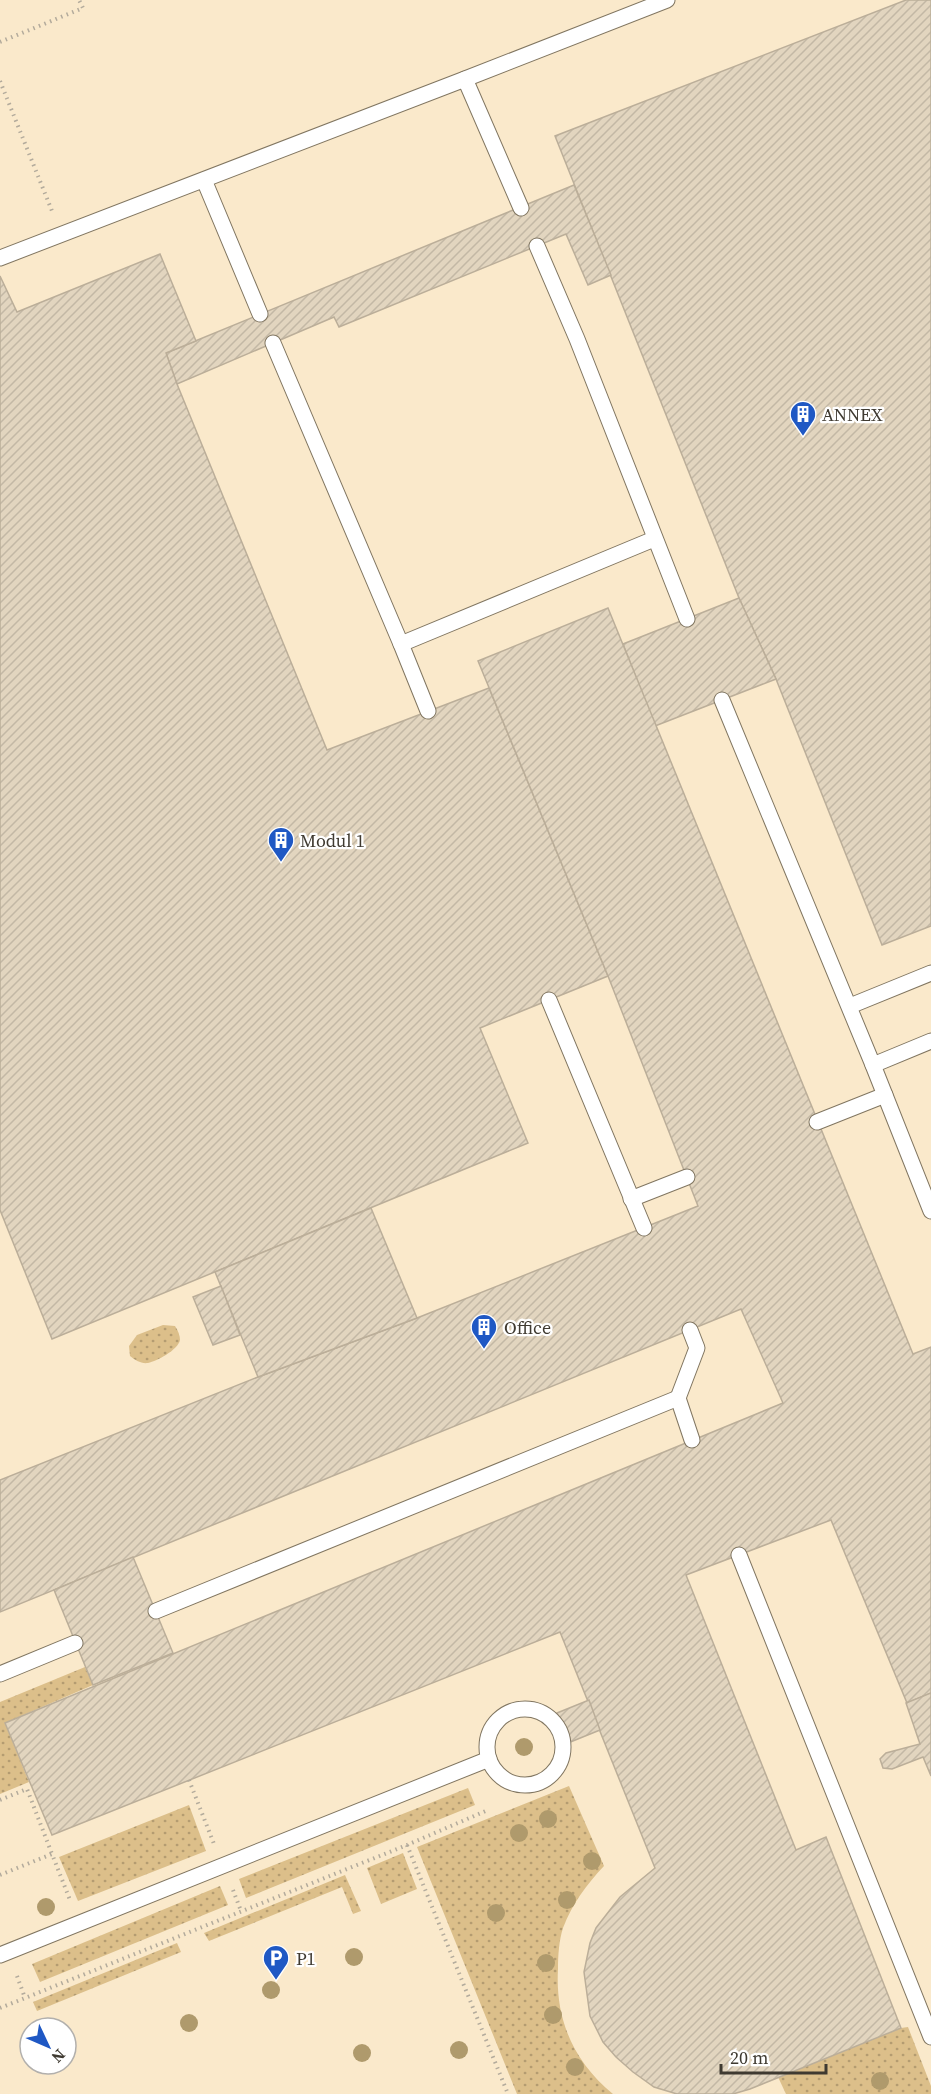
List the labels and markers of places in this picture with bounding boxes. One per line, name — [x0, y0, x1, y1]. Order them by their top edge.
building icon: ANNEX — [788, 399, 818, 437]
place label: ANNEX — [822, 402, 883, 427]
building icon: Modul 1 — [266, 825, 296, 863]
place label: Modul 1 — [300, 828, 365, 853]
building icon: Office — [469, 1312, 499, 1350]
place label: Office — [504, 1315, 551, 1340]
parking icon: P1 — [261, 1943, 291, 1981]
place label: P1 — [296, 1946, 316, 1971]

